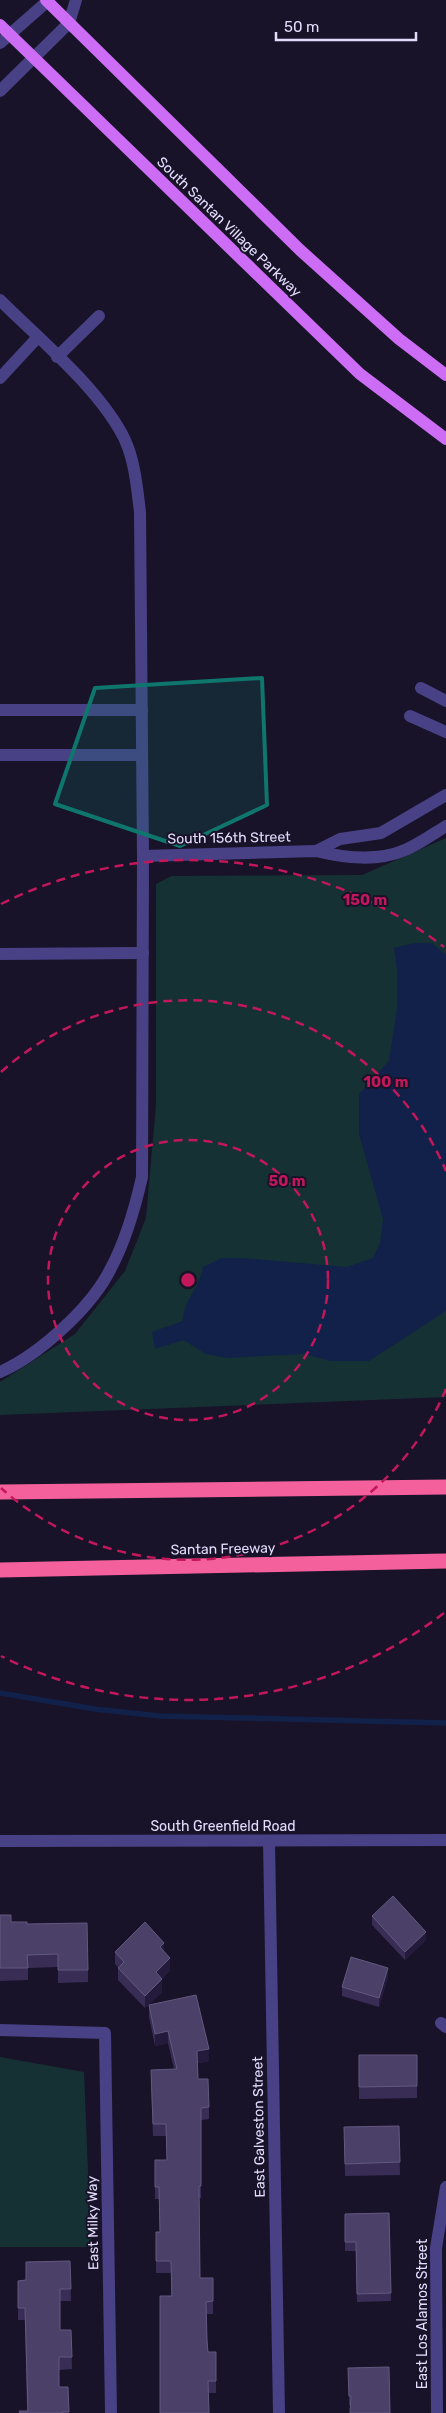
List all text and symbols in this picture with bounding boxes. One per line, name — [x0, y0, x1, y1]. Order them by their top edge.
scale bar — [276, 10, 416, 42]
text: 50 m — [284, 18, 319, 36]
street label: South Santan Village Parkway — [153, 153, 305, 301]
street label: South 156th Street — [167, 828, 291, 848]
text: 150 m — [343, 891, 387, 909]
text: 100 m — [364, 1073, 408, 1091]
text: 50 m — [269, 1172, 305, 1190]
centre of rings — [179, 1271, 197, 1289]
street label: Santan Freeway — [170, 1540, 276, 1558]
street label: South Greenfield Road — [150, 1818, 296, 1835]
street label: East Galveston Street — [249, 2056, 269, 2198]
street label: East Milky Way — [84, 2176, 102, 2270]
street label: East Los Alamos Street — [414, 2238, 431, 2389]

